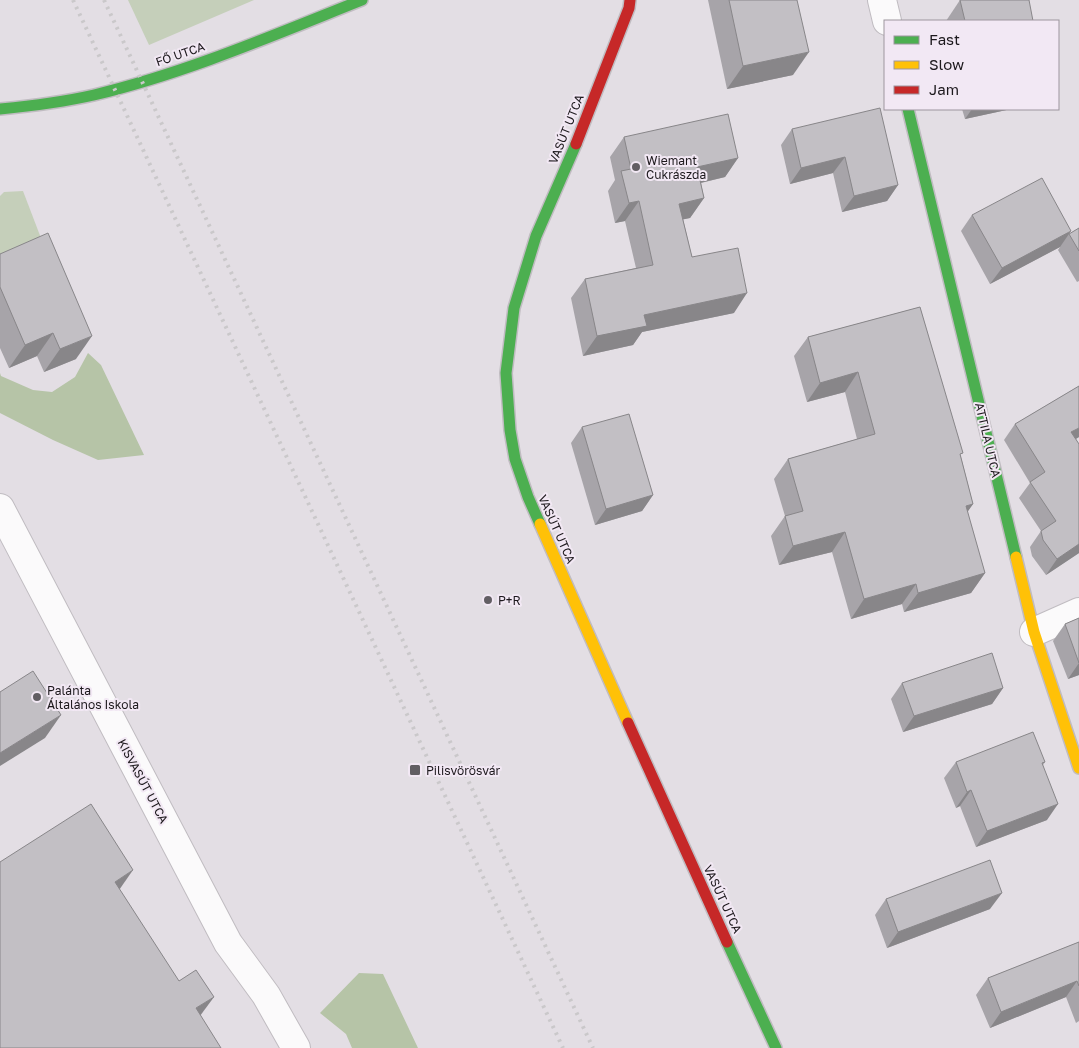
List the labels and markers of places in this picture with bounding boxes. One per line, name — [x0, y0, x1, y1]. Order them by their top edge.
place label: Wiemant Cukrászda — [646, 153, 706, 182]
marker: Wiemant Cukrászda — [630, 161, 642, 173]
place label: P+R — [498, 593, 521, 608]
marker: P+R — [482, 594, 494, 606]
place label: Palánta Általános Iskola — [47, 683, 139, 712]
marker: Palánta Általános Iskola — [31, 691, 43, 703]
marker: Pilisvörösvár — [408, 763, 422, 777]
place label: Pilisvörösvár — [426, 763, 500, 778]

